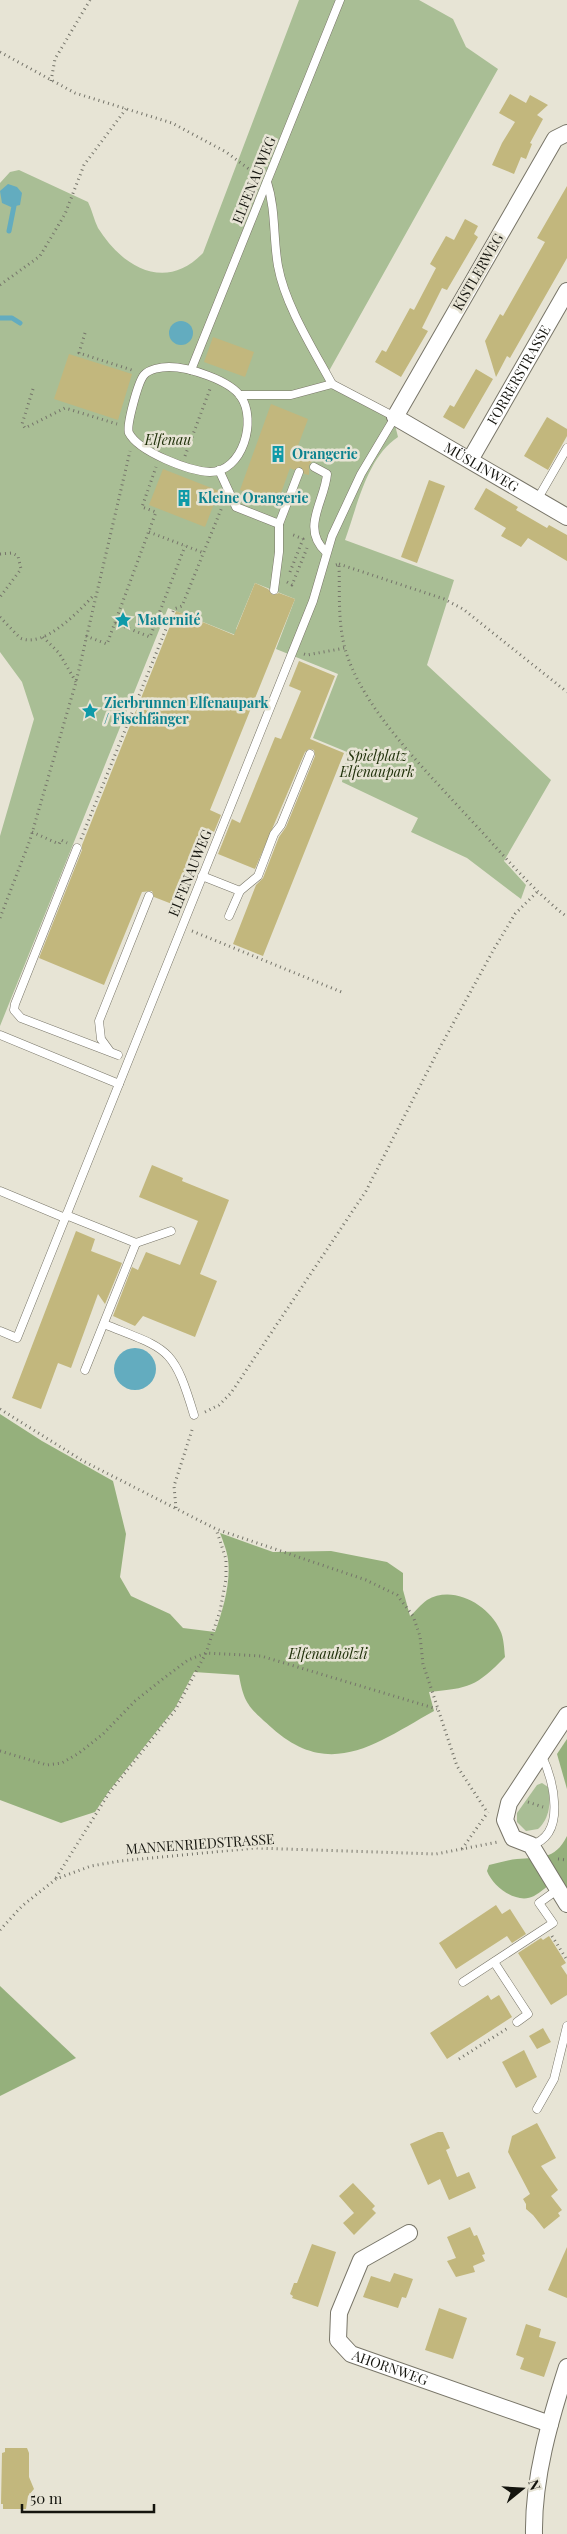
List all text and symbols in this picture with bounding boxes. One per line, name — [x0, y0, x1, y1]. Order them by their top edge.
street label: ELFENAUWEG — [227, 133, 280, 226]
street label: KISTLERWEG — [448, 230, 507, 314]
street label: FORRERSTRASSE — [482, 322, 554, 428]
park label: Elfenau — [144, 430, 191, 449]
street label: MÜSLINWEG — [441, 438, 522, 496]
building icon: Orangerie — [268, 444, 288, 464]
place label: Orangerie — [292, 444, 358, 463]
building icon: Kleine Orangerie — [174, 488, 194, 508]
place label: Kleine Orangerie — [198, 488, 308, 507]
place icon: Maternité — [113, 610, 133, 630]
place label: Maternité — [137, 610, 200, 629]
place label: Zierbrunnen Elfenaupark / Fischfänger — [104, 693, 269, 728]
place icon: Zierbrunnen Elfenaupark / Fischfänger — [80, 701, 100, 721]
park label: Spielplatz Elfenaupark — [339, 746, 414, 781]
street label: ELFENAUWEG — [163, 826, 216, 919]
park label: Elfenauhölzli — [288, 1644, 368, 1663]
street label: MANNENRIEDSTRASSE — [125, 1829, 275, 1858]
street label: AHORNWEG — [349, 2345, 431, 2389]
north arrow — [497, 2464, 547, 2514]
text: N — [524, 2477, 545, 2493]
scale bar — [22, 2482, 155, 2514]
text: 50 m — [30, 2488, 63, 2508]

